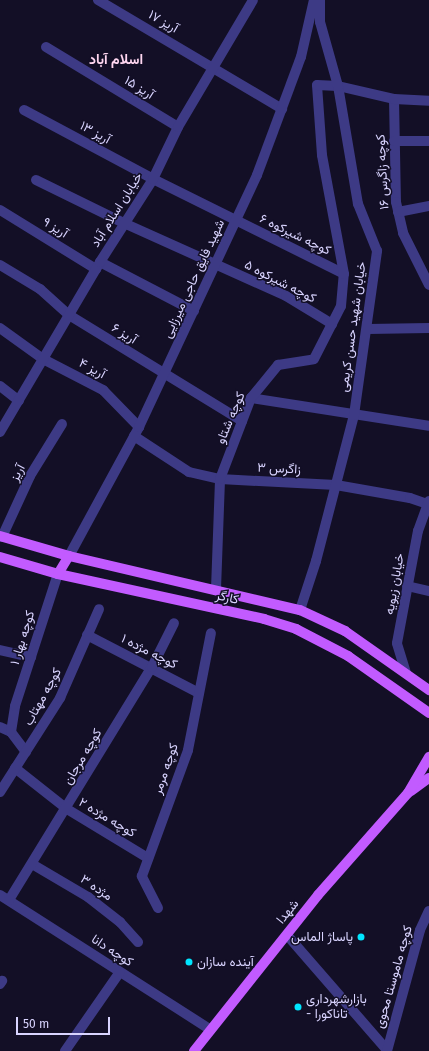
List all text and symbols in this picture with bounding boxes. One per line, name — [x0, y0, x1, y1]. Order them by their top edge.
street label: آریز ۱۷ — [145, 7, 181, 37]
district label: اسلام آباد — [89, 52, 143, 68]
street label: آریز ۱۵ — [121, 73, 157, 103]
street label: آریز ۱۳ — [77, 118, 113, 148]
street label: کوچه زاگرس ۱۶ — [373, 134, 393, 210]
street label: خیابان اسلام آباد — [88, 170, 146, 250]
street label: کوچه شیرکوه ۶ — [257, 211, 333, 259]
street label: آریز ۹ — [40, 214, 70, 242]
street label: شهید فایق حاجی میرزایی — [160, 217, 228, 341]
street label: کوچه شیرکوه ۵ — [242, 257, 318, 307]
street label: خیابان شهید حسن کریمی — [336, 261, 370, 393]
street label: آریز ۶ — [109, 320, 139, 348]
street label: آریز ۴ — [76, 356, 108, 382]
street label: کوچه شتاو — [213, 390, 249, 446]
street label: زاگرس ۳ — [257, 460, 301, 478]
street label: آریز — [7, 462, 29, 484]
street label: خیابان زیویه — [382, 552, 408, 616]
street label: کارگر — [214, 588, 240, 608]
street label: کوچه بهار ۱ — [7, 609, 39, 667]
street label: کوچه مژده ۱ — [118, 631, 180, 673]
street label: کوچه مهتاب — [21, 665, 65, 729]
street label: کوچه مرجان — [60, 726, 106, 788]
street label: کوچه مرمر — [150, 741, 182, 797]
street label: کوچه مژده ۲ — [76, 795, 138, 841]
street label: مژده ۳ — [77, 872, 115, 904]
street label: شهدا — [274, 897, 302, 927]
street label: کوچه ماموستا محوی — [372, 924, 416, 1030]
place label: پاساژ الماس — [291, 929, 353, 945]
street label: کوچه دانا — [88, 932, 136, 970]
marker: پاساژ الماس — [356, 932, 366, 942]
place label: آینده سازان — [197, 954, 254, 970]
marker: آینده سازان — [184, 957, 194, 967]
place label: بازارشهرداری - تاناکورا — [306, 992, 367, 1023]
marker: بازارشهرداری - تاناکورا — [293, 1002, 303, 1012]
scale bar — [18, 1009, 112, 1035]
text: 50 m — [23, 1017, 49, 1031]

